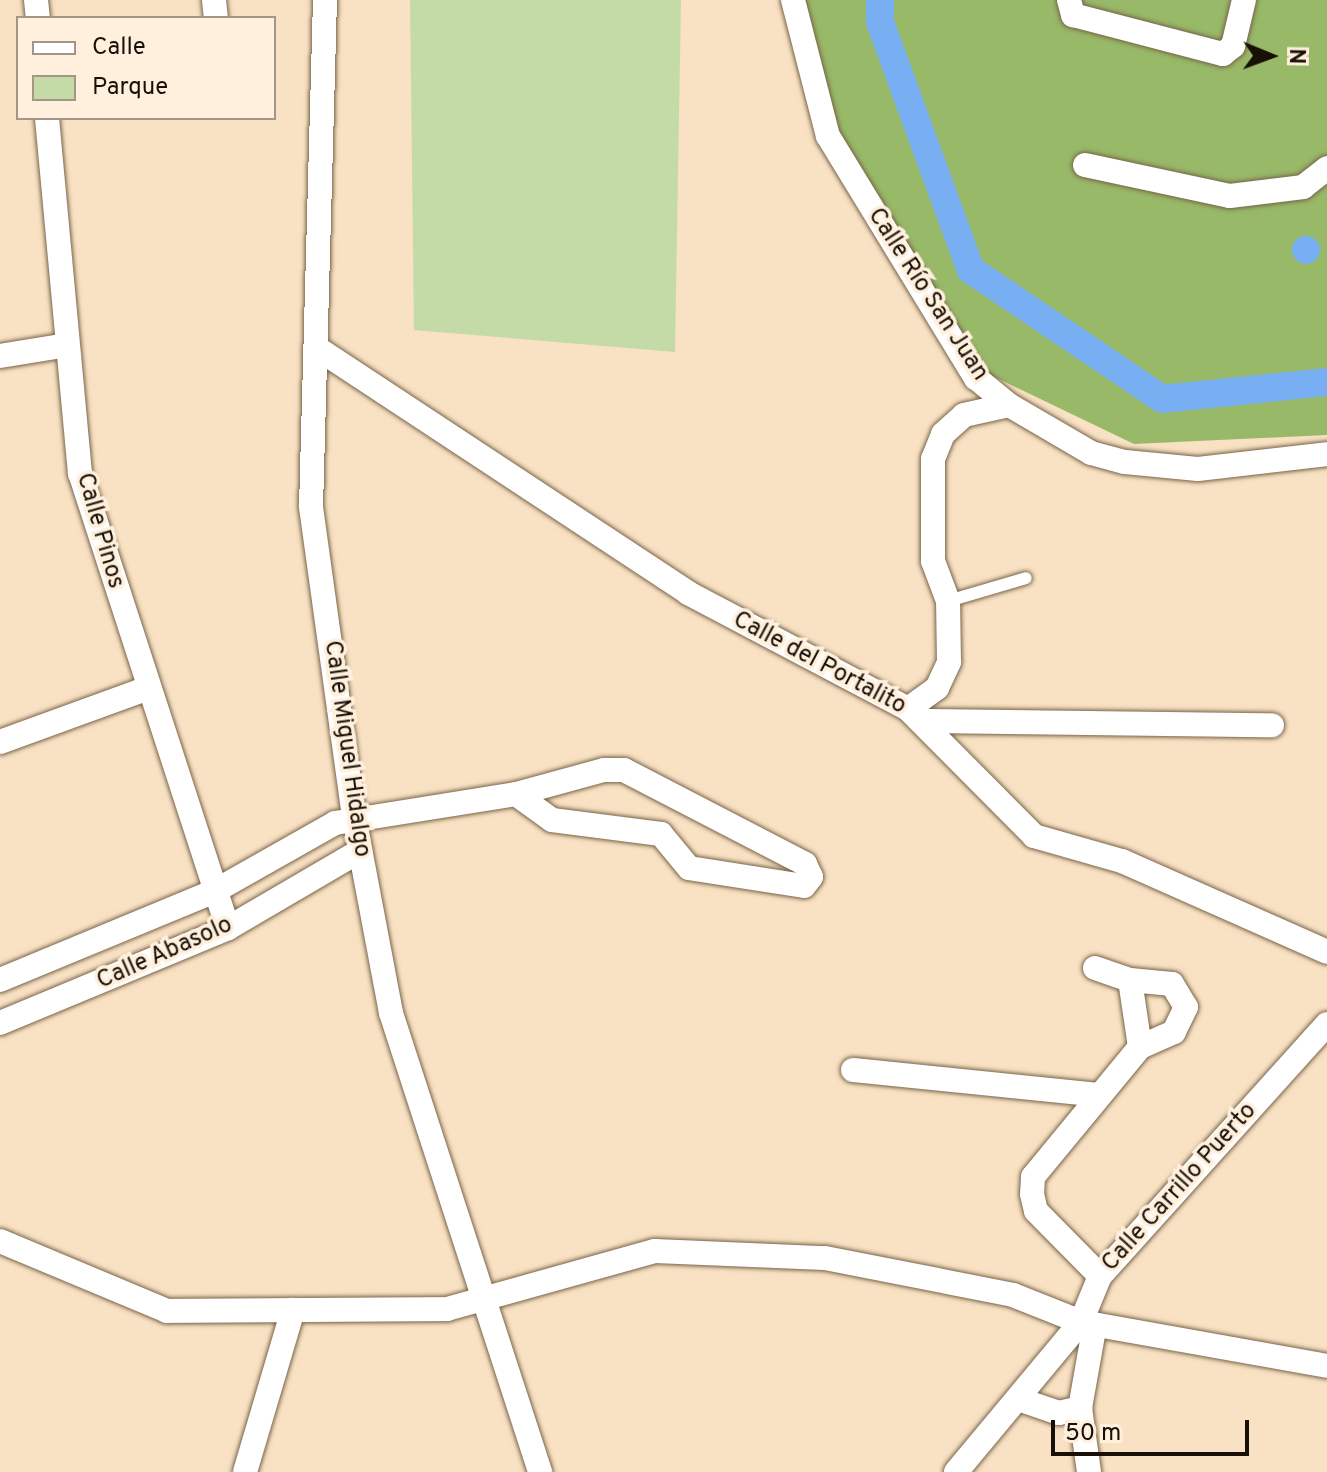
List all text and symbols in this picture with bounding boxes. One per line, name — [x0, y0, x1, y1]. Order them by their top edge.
legend — [16, 16, 276, 120]
north arrow — [1231, 16, 1311, 96]
text: Calle — [92, 33, 146, 63]
text: N — [1282, 48, 1309, 65]
text: Parque — [92, 73, 168, 103]
street label: Calle Río San Juan — [860, 203, 994, 387]
street label: Calle Pinos — [69, 470, 129, 592]
street label: Calle del Portalito — [728, 606, 910, 722]
street label: Calle Miguel Hidalgo — [317, 639, 375, 859]
street label: Calle Abasolo — [92, 911, 238, 997]
street label: Calle Carrillo Puerto — [1097, 1098, 1263, 1278]
scale bar — [1055, 1404, 1253, 1454]
text: 50 m — [1065, 1419, 1121, 1449]

